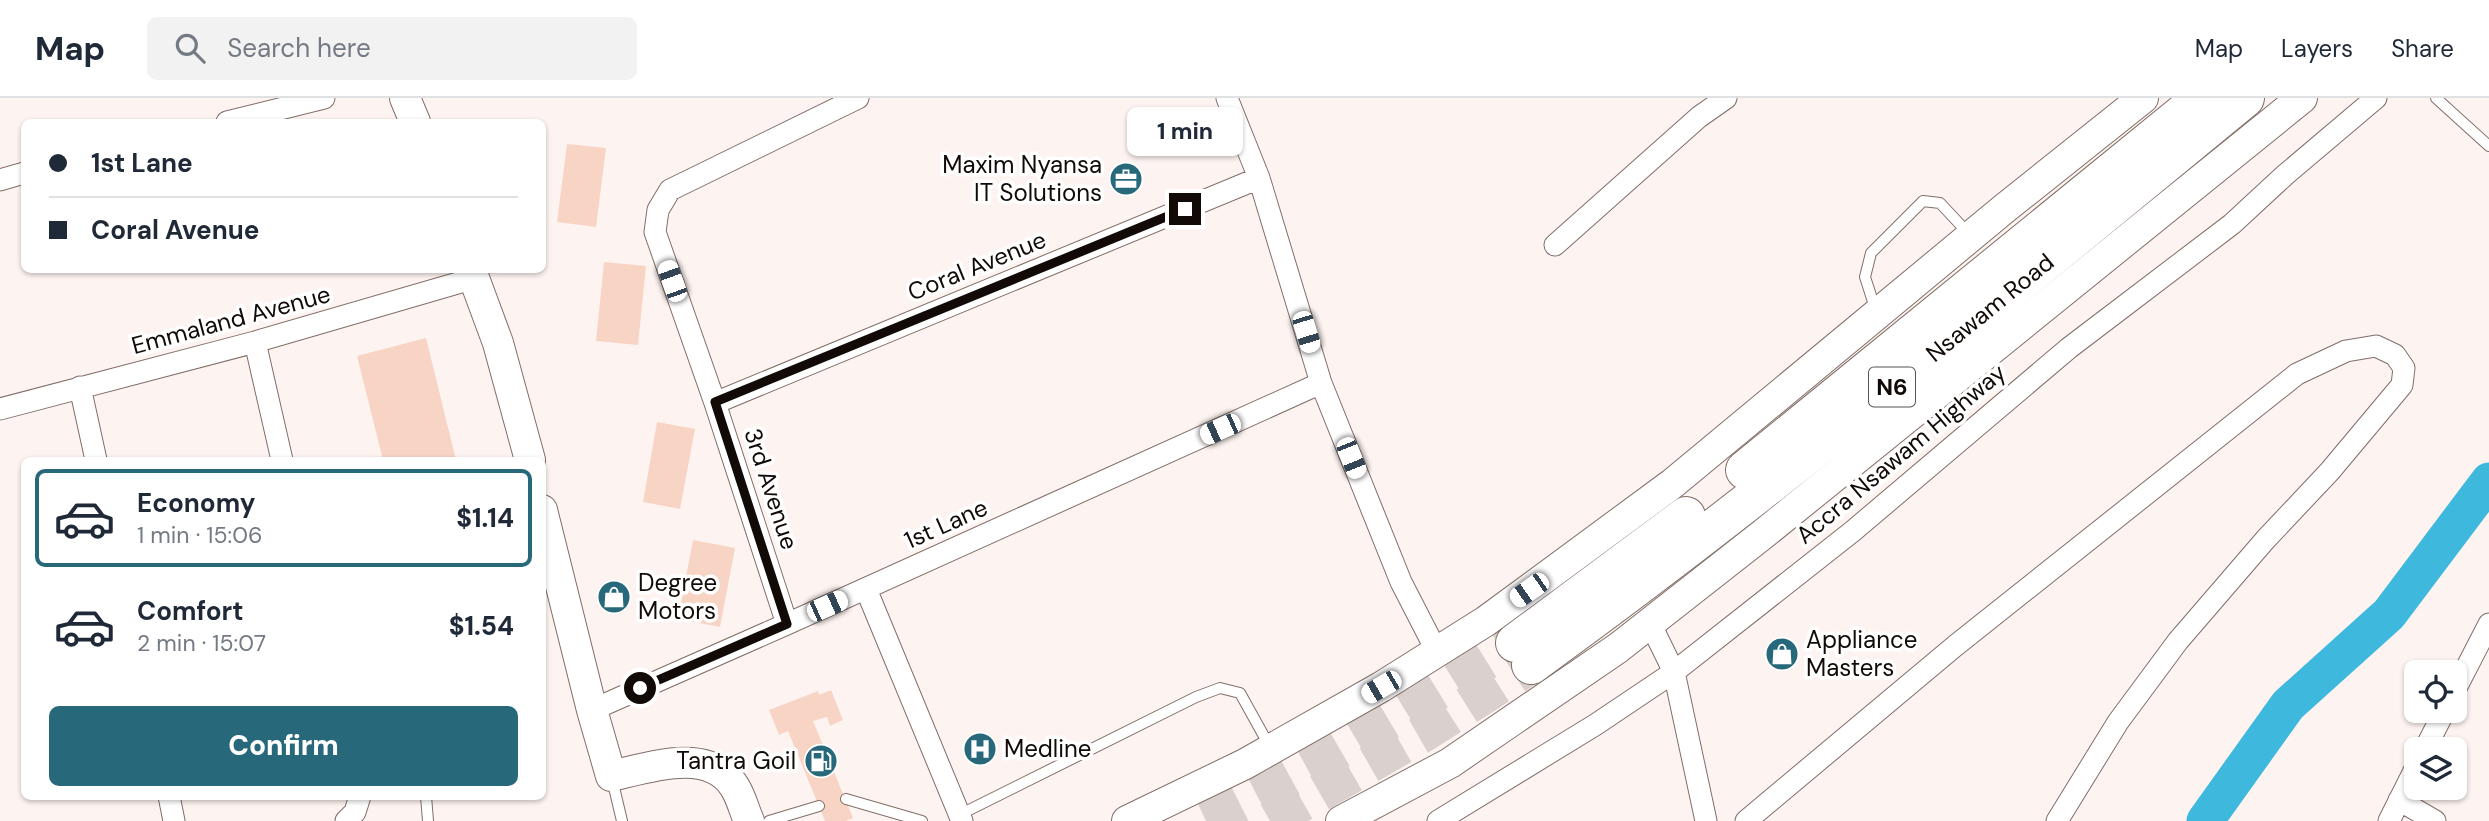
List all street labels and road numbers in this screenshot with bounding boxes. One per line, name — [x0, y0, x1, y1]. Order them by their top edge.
street label: Coral Avenue — [903, 224, 1051, 307]
street label: Nsawam Road — [1919, 246, 2060, 369]
street label: Emmaland Avenue — [128, 278, 334, 361]
street label: Accra Nsawam Highway — [1789, 357, 2012, 550]
road number: N6 — [1869, 368, 1915, 406]
street label: 3rd Avenue — [737, 424, 806, 553]
street label: 1st Lane — [899, 492, 992, 556]

